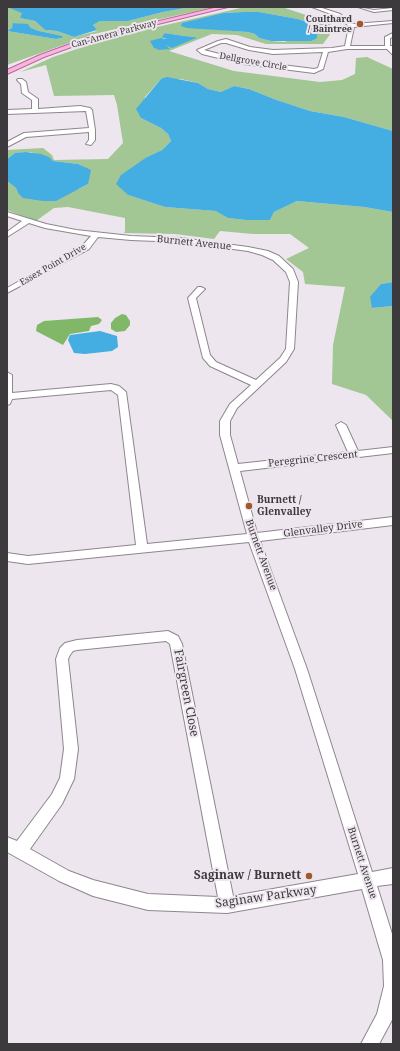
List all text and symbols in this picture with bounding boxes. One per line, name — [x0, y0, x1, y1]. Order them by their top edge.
place label: Coulthard / Baintree — [306, 14, 352, 35]
street label: Can-Amera Parkway — [70, 17, 158, 51]
marker: Coulthard / Baintree — [355, 19, 365, 29]
street label: Dellgrove Circle — [218, 51, 288, 73]
street label: Burnett Avenue — [156, 233, 232, 253]
street label: Essex Point Drive — [18, 242, 88, 288]
street label: Peregrine Crescent — [268, 448, 358, 470]
place label: Burnett / Glenvalley — [257, 494, 311, 518]
marker: Burnett / Glenvalley — [244, 501, 254, 511]
street label: Burnett Avenue — [243, 518, 279, 592]
street label: Glenvalley Drive — [283, 518, 363, 540]
street label: Fairgreen Close — [170, 648, 202, 738]
street label: Burnett Avenue — [345, 826, 379, 900]
place label: Saginaw / Burnett — [194, 869, 301, 883]
marker: Saginaw / Burnett — [304, 871, 314, 881]
street label: Saginaw Parkway — [215, 883, 317, 911]

